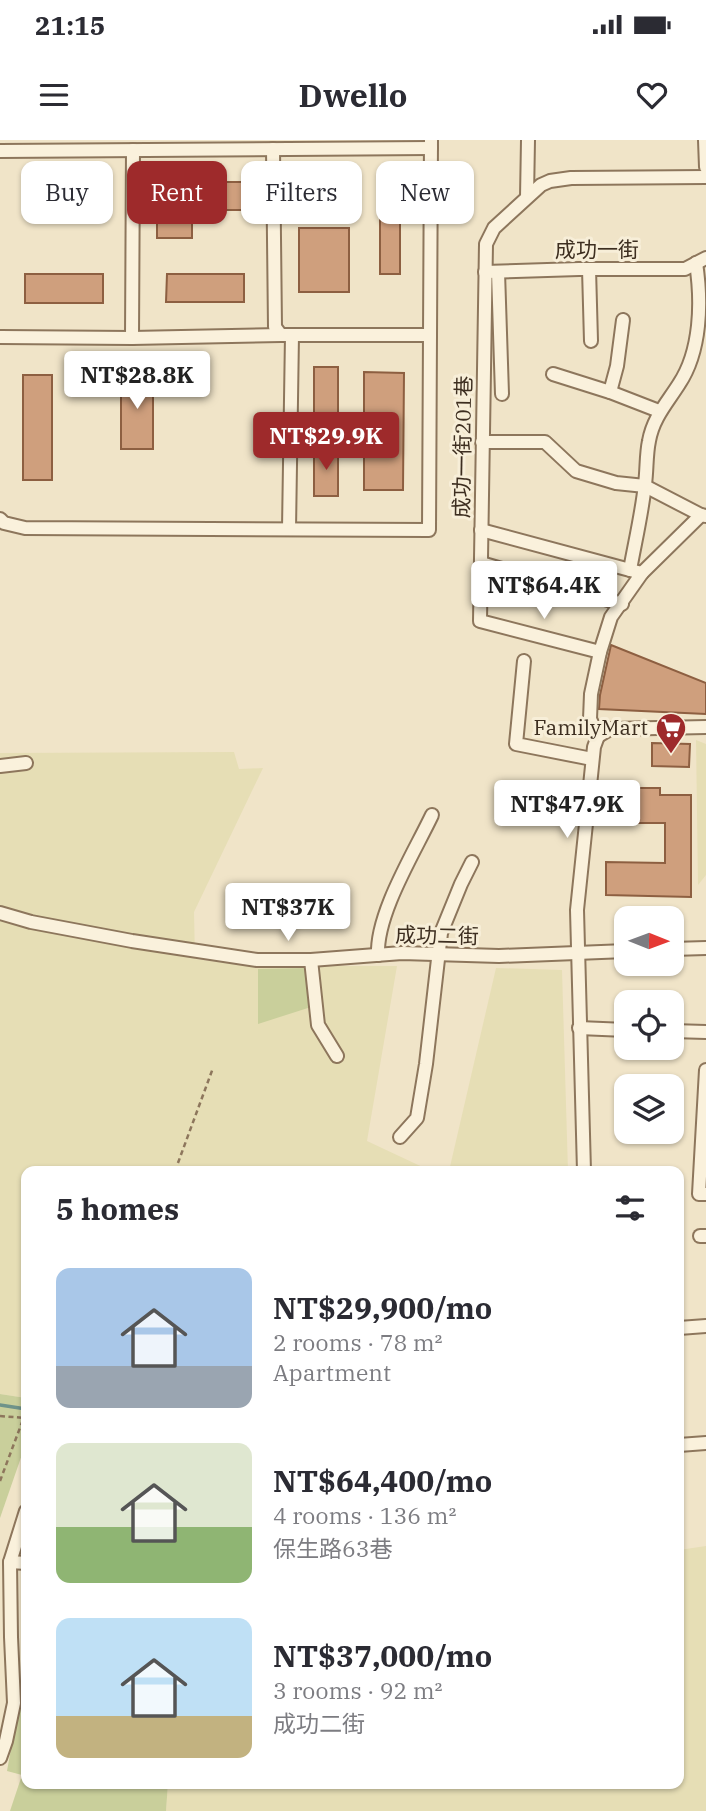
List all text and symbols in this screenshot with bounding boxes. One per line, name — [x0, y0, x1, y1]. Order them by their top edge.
text: 21:15 — [35, 8, 105, 42]
text: Dwello — [299, 74, 407, 116]
icon: menu — [35, 76, 73, 114]
icon: heart — [633, 76, 671, 114]
chip: Buy — [21, 161, 113, 224]
chip: Rent — [127, 161, 227, 224]
chip: Filters — [241, 161, 362, 224]
chip: New — [376, 161, 474, 224]
street label: 成功一街 — [555, 235, 639, 263]
pin: NT$28.8K — [65, 352, 209, 411]
text: NT$28.8K — [80, 359, 194, 389]
street label: 成功一街201巷 — [447, 375, 477, 519]
pin: NT$29.9K — [254, 412, 398, 472]
text: NT$29.9K — [269, 420, 383, 450]
pin: NT$64.4K — [472, 561, 616, 621]
text: NT$64.4K — [487, 569, 601, 599]
supermarket icon: FamilyMart — [654, 711, 688, 755]
place label: FamilyMart — [533, 713, 648, 741]
pin: NT$47.9K — [495, 780, 639, 840]
text: NT$47.9K — [510, 788, 624, 818]
pin: NT$37K — [231, 884, 345, 943]
text: NT$37K — [241, 891, 335, 921]
north arrow — [614, 906, 684, 976]
map controls — [614, 906, 684, 1144]
street label: 成功二街 — [395, 920, 479, 950]
button: locate — [614, 990, 684, 1060]
button: layers — [614, 1074, 684, 1144]
text: 5 homes — [56, 1189, 179, 1228]
icon: filters — [611, 1189, 649, 1227]
text: NT$29,900/mo — [273, 1288, 492, 1327]
icon: home — [112, 1296, 196, 1380]
text: 2 rooms · 78 m² — [273, 1327, 443, 1357]
text: Apartment — [273, 1357, 391, 1387]
text: NT$64,400/mo — [273, 1461, 492, 1500]
icon: home — [112, 1471, 196, 1555]
text: 4 rooms · 136 m² — [273, 1500, 456, 1530]
text: 保生路63巷 — [273, 1533, 393, 1563]
text: NT$37,000/mo — [273, 1636, 492, 1675]
icon: home — [112, 1646, 196, 1730]
text: 3 rooms · 92 m² — [273, 1675, 443, 1705]
text: 成功二街 — [273, 1708, 365, 1738]

